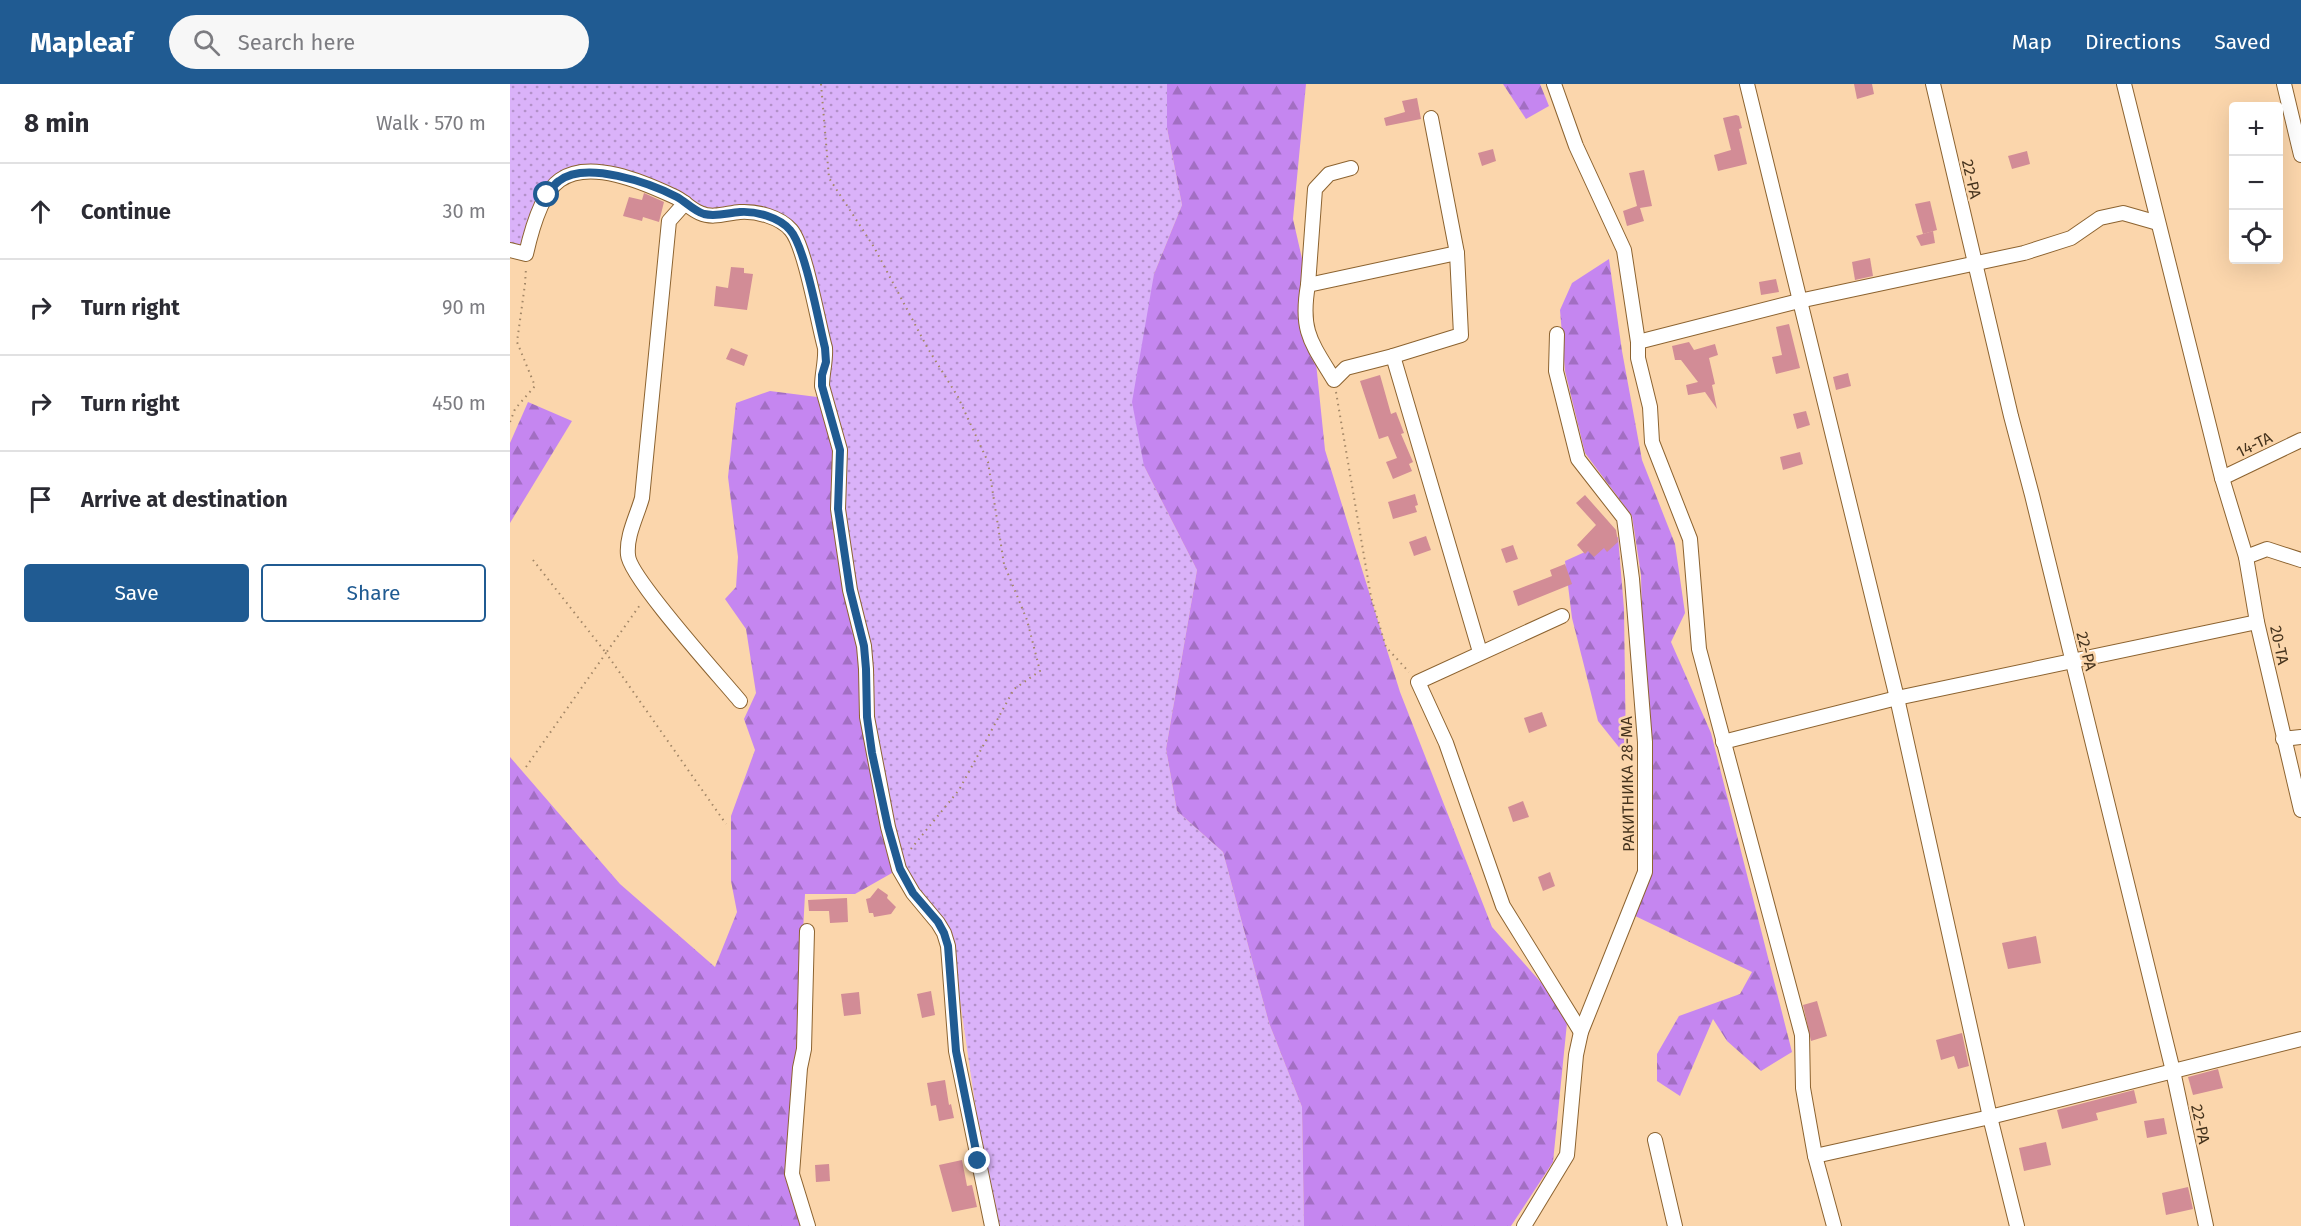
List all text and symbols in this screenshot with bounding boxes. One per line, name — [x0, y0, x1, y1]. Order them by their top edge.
search box — [169, 15, 589, 69]
text: Mapleaf — [30, 26, 133, 59]
icon: search — [190, 26, 223, 59]
text: Search here — [238, 29, 355, 56]
text: Map — [2012, 29, 2052, 55]
text: Directions — [2085, 29, 2181, 55]
text: Saved — [2214, 29, 2271, 55]
map controls — [2229, 102, 2283, 264]
button: + — [2229, 102, 2283, 156]
text: 8 min — [24, 108, 90, 139]
text: Walk · 570 m — [376, 111, 486, 135]
button: − — [2229, 156, 2283, 210]
street label: 22-РА — [1958, 158, 1985, 201]
route start — [533, 181, 559, 207]
icon: ahead — [24, 195, 57, 228]
text: Continue — [81, 198, 171, 225]
text: 30 m — [442, 199, 486, 223]
button: locate — [2229, 210, 2283, 264]
icon: right — [24, 291, 57, 324]
text: Turn right — [81, 294, 180, 321]
text: 90 m — [442, 295, 486, 319]
icon: right — [24, 387, 57, 420]
text: Turn right — [81, 390, 180, 417]
text: 450 m — [432, 391, 486, 415]
street label: 14-ТА — [2233, 427, 2276, 461]
icon: arrive — [24, 483, 57, 516]
text: Arrive at destination — [81, 486, 288, 513]
button: Save — [24, 564, 249, 622]
button: Share — [261, 564, 486, 622]
street label: 20-ТА — [2266, 624, 2293, 667]
street label: 22-РА — [2072, 630, 2101, 674]
street label: РАКИТНИКА 28-МА — [1617, 715, 1638, 852]
street label: 22-РА — [2187, 1103, 2214, 1146]
route end — [964, 1147, 990, 1173]

